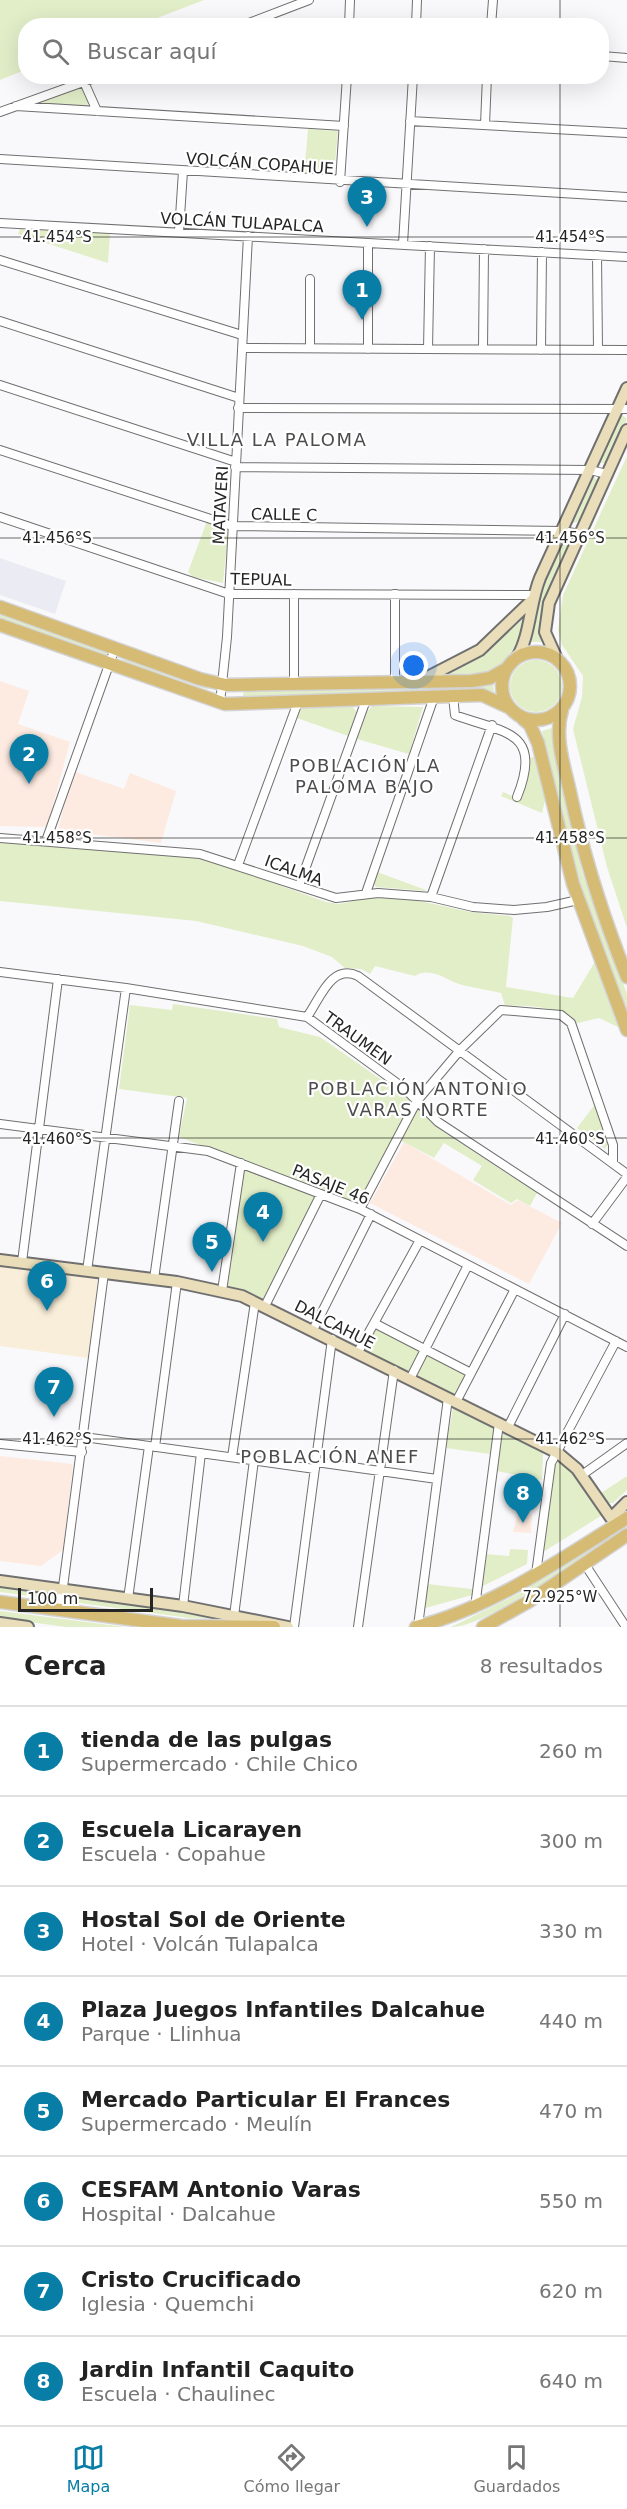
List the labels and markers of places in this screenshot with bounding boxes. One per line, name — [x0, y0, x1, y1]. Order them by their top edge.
pin: 3 — [348, 178, 386, 227]
pin: 1 — [342, 270, 382, 320]
pin: 2 — [9, 734, 48, 784]
pin: 4 — [244, 1192, 282, 1242]
pin: 5 — [192, 1222, 232, 1272]
pin: 6 — [28, 1262, 66, 1311]
pin: 7 — [34, 1368, 74, 1417]
pin: 8 — [504, 1474, 542, 1523]

